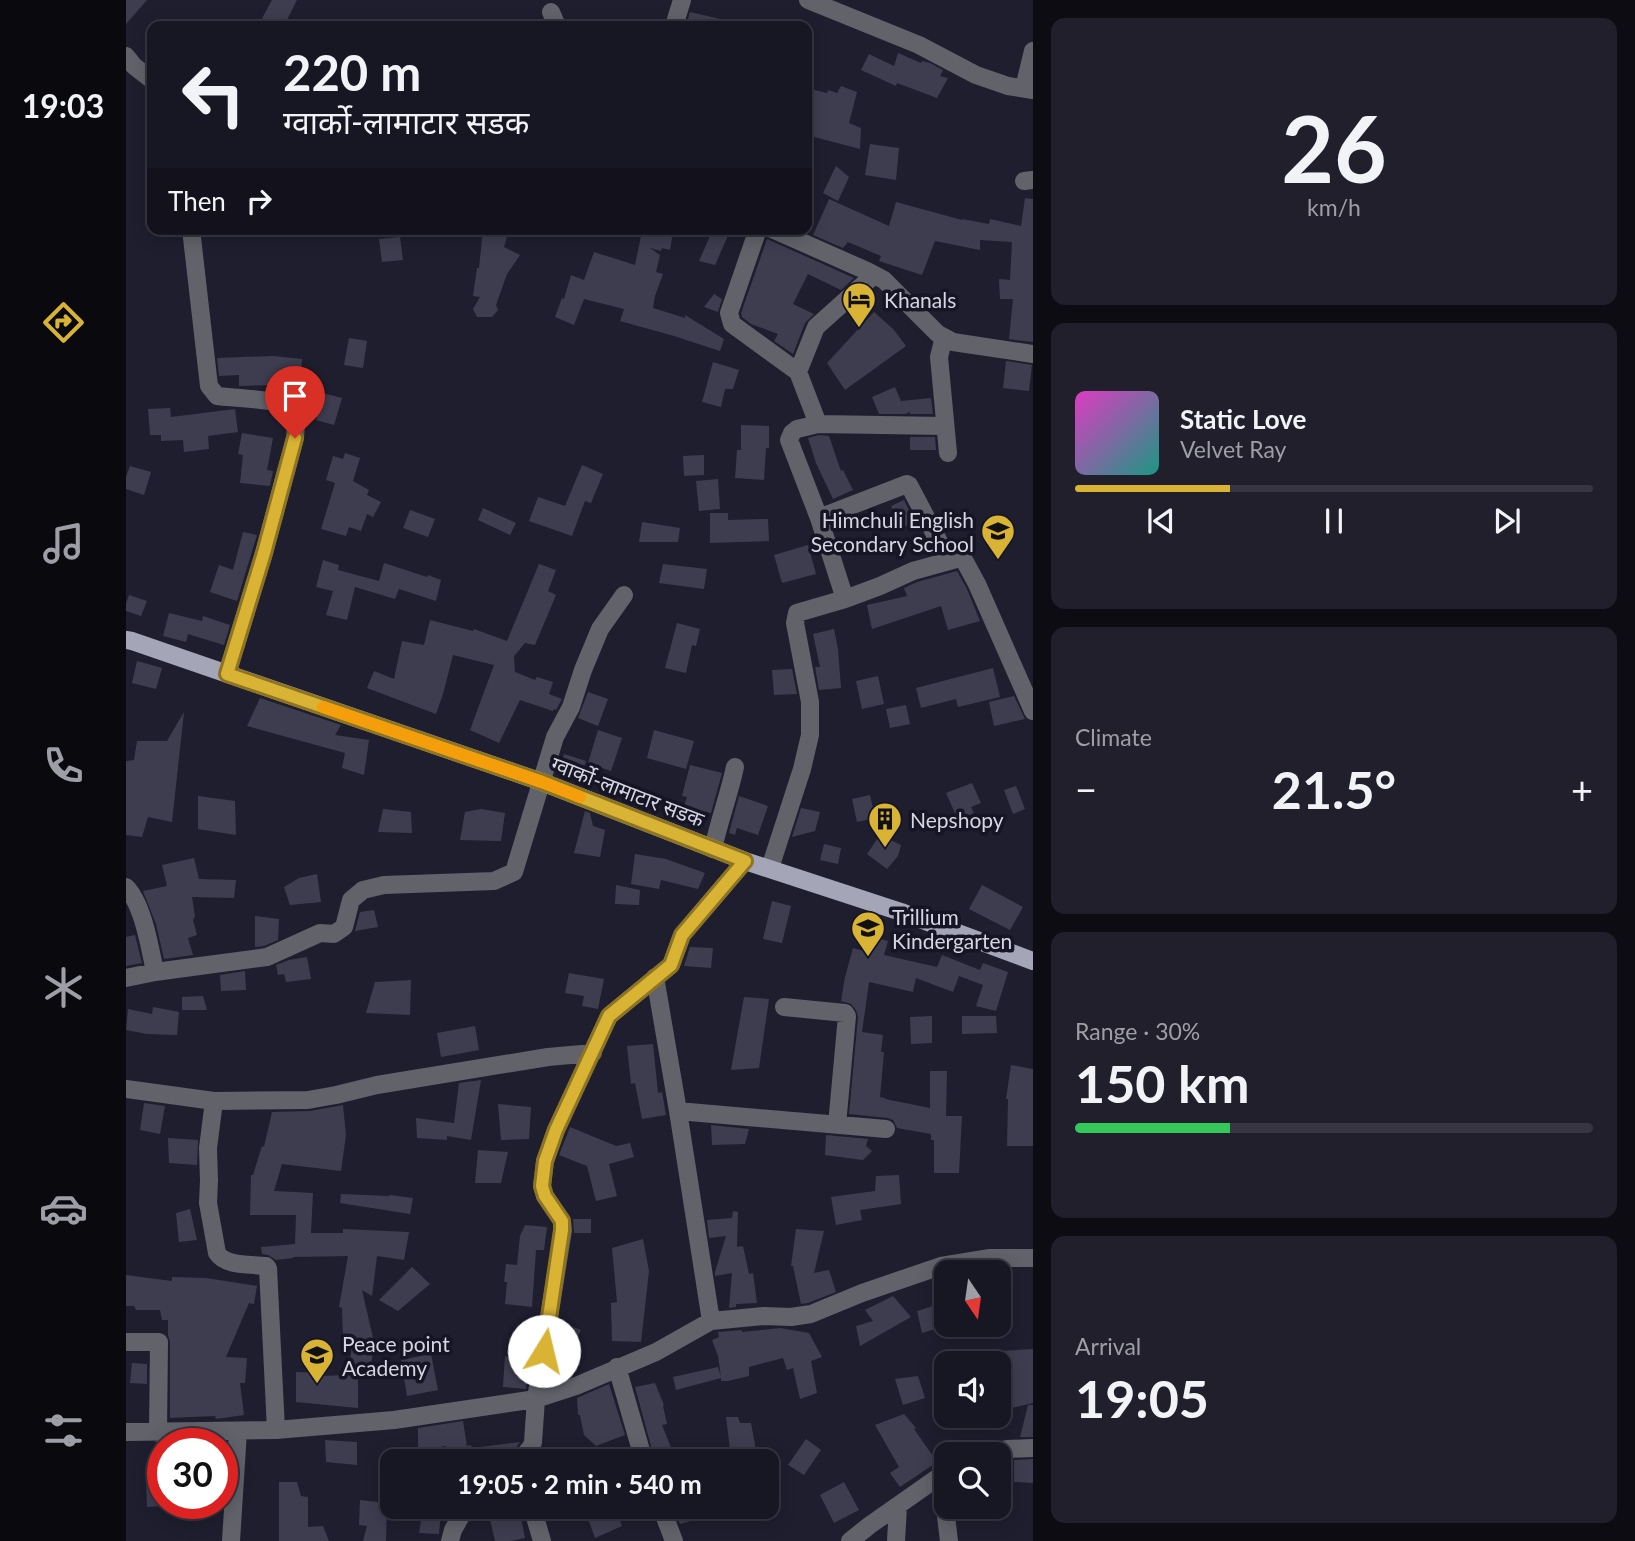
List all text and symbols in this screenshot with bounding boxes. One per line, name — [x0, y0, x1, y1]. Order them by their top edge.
text: 220 m — [283, 43, 421, 101]
icon: left — [168, 49, 259, 140]
text: 19:03 — [22, 86, 104, 125]
text: 26 — [1281, 93, 1387, 202]
text: ग्वार्को-लामाटार सडक — [283, 102, 529, 141]
icon: right — [240, 182, 278, 220]
text: Then — [168, 185, 226, 217]
text: km/h — [1307, 193, 1361, 221]
hotel icon: Khanals — [840, 280, 878, 329]
place label: Khanals — [884, 287, 956, 312]
icon: directions — [39, 298, 88, 347]
pin — [265, 366, 325, 438]
icon: arrive — [276, 377, 314, 415]
text: Static Love — [1180, 403, 1307, 435]
text: Velvet Ray — [1180, 435, 1286, 463]
icon: previous — [1142, 502, 1180, 540]
icon: pause — [1315, 502, 1353, 540]
icon: next — [1488, 502, 1526, 540]
place label: Himchuli English Secondary School — [811, 507, 974, 556]
school or university icon: Himchuli English Secondary School — [979, 512, 1017, 561]
icon: music — [39, 519, 88, 568]
text: Climate — [1075, 723, 1152, 751]
icon: phone — [39, 741, 88, 790]
street label: ग्वार्को-लामाटार सडक — [548, 750, 709, 832]
text: 21.5° — [1272, 758, 1396, 820]
text: − — [1075, 766, 1097, 812]
text: + — [1571, 766, 1593, 812]
building icon: Nepshopy — [866, 800, 904, 849]
place label: Nepshopy — [910, 807, 1004, 832]
place label: Trillium Kindergarten — [892, 904, 1012, 953]
school or university icon: Trillium Kindergarten — [849, 909, 887, 958]
icon: climate — [39, 963, 88, 1012]
text: Range · 30% — [1075, 1017, 1200, 1045]
text: 150 km — [1075, 1052, 1249, 1114]
icon: car — [39, 1184, 88, 1233]
north arrow — [934, 1260, 1012, 1337]
map controls — [934, 1260, 1011, 1519]
position arrow — [507, 1314, 581, 1388]
place label: Peace point Academy — [342, 1331, 450, 1380]
text: Arrival — [1075, 1332, 1141, 1360]
school or university icon: Peace point Academy — [298, 1336, 336, 1385]
button: sound — [934, 1351, 1011, 1428]
text: 19:05 — [1075, 1367, 1209, 1429]
icon: filters — [39, 1406, 88, 1455]
speed limit sign: 30 — [147, 1428, 238, 1519]
button: search — [934, 1442, 1011, 1519]
text: 19:05 · 2 min · 540 m — [457, 1468, 702, 1500]

